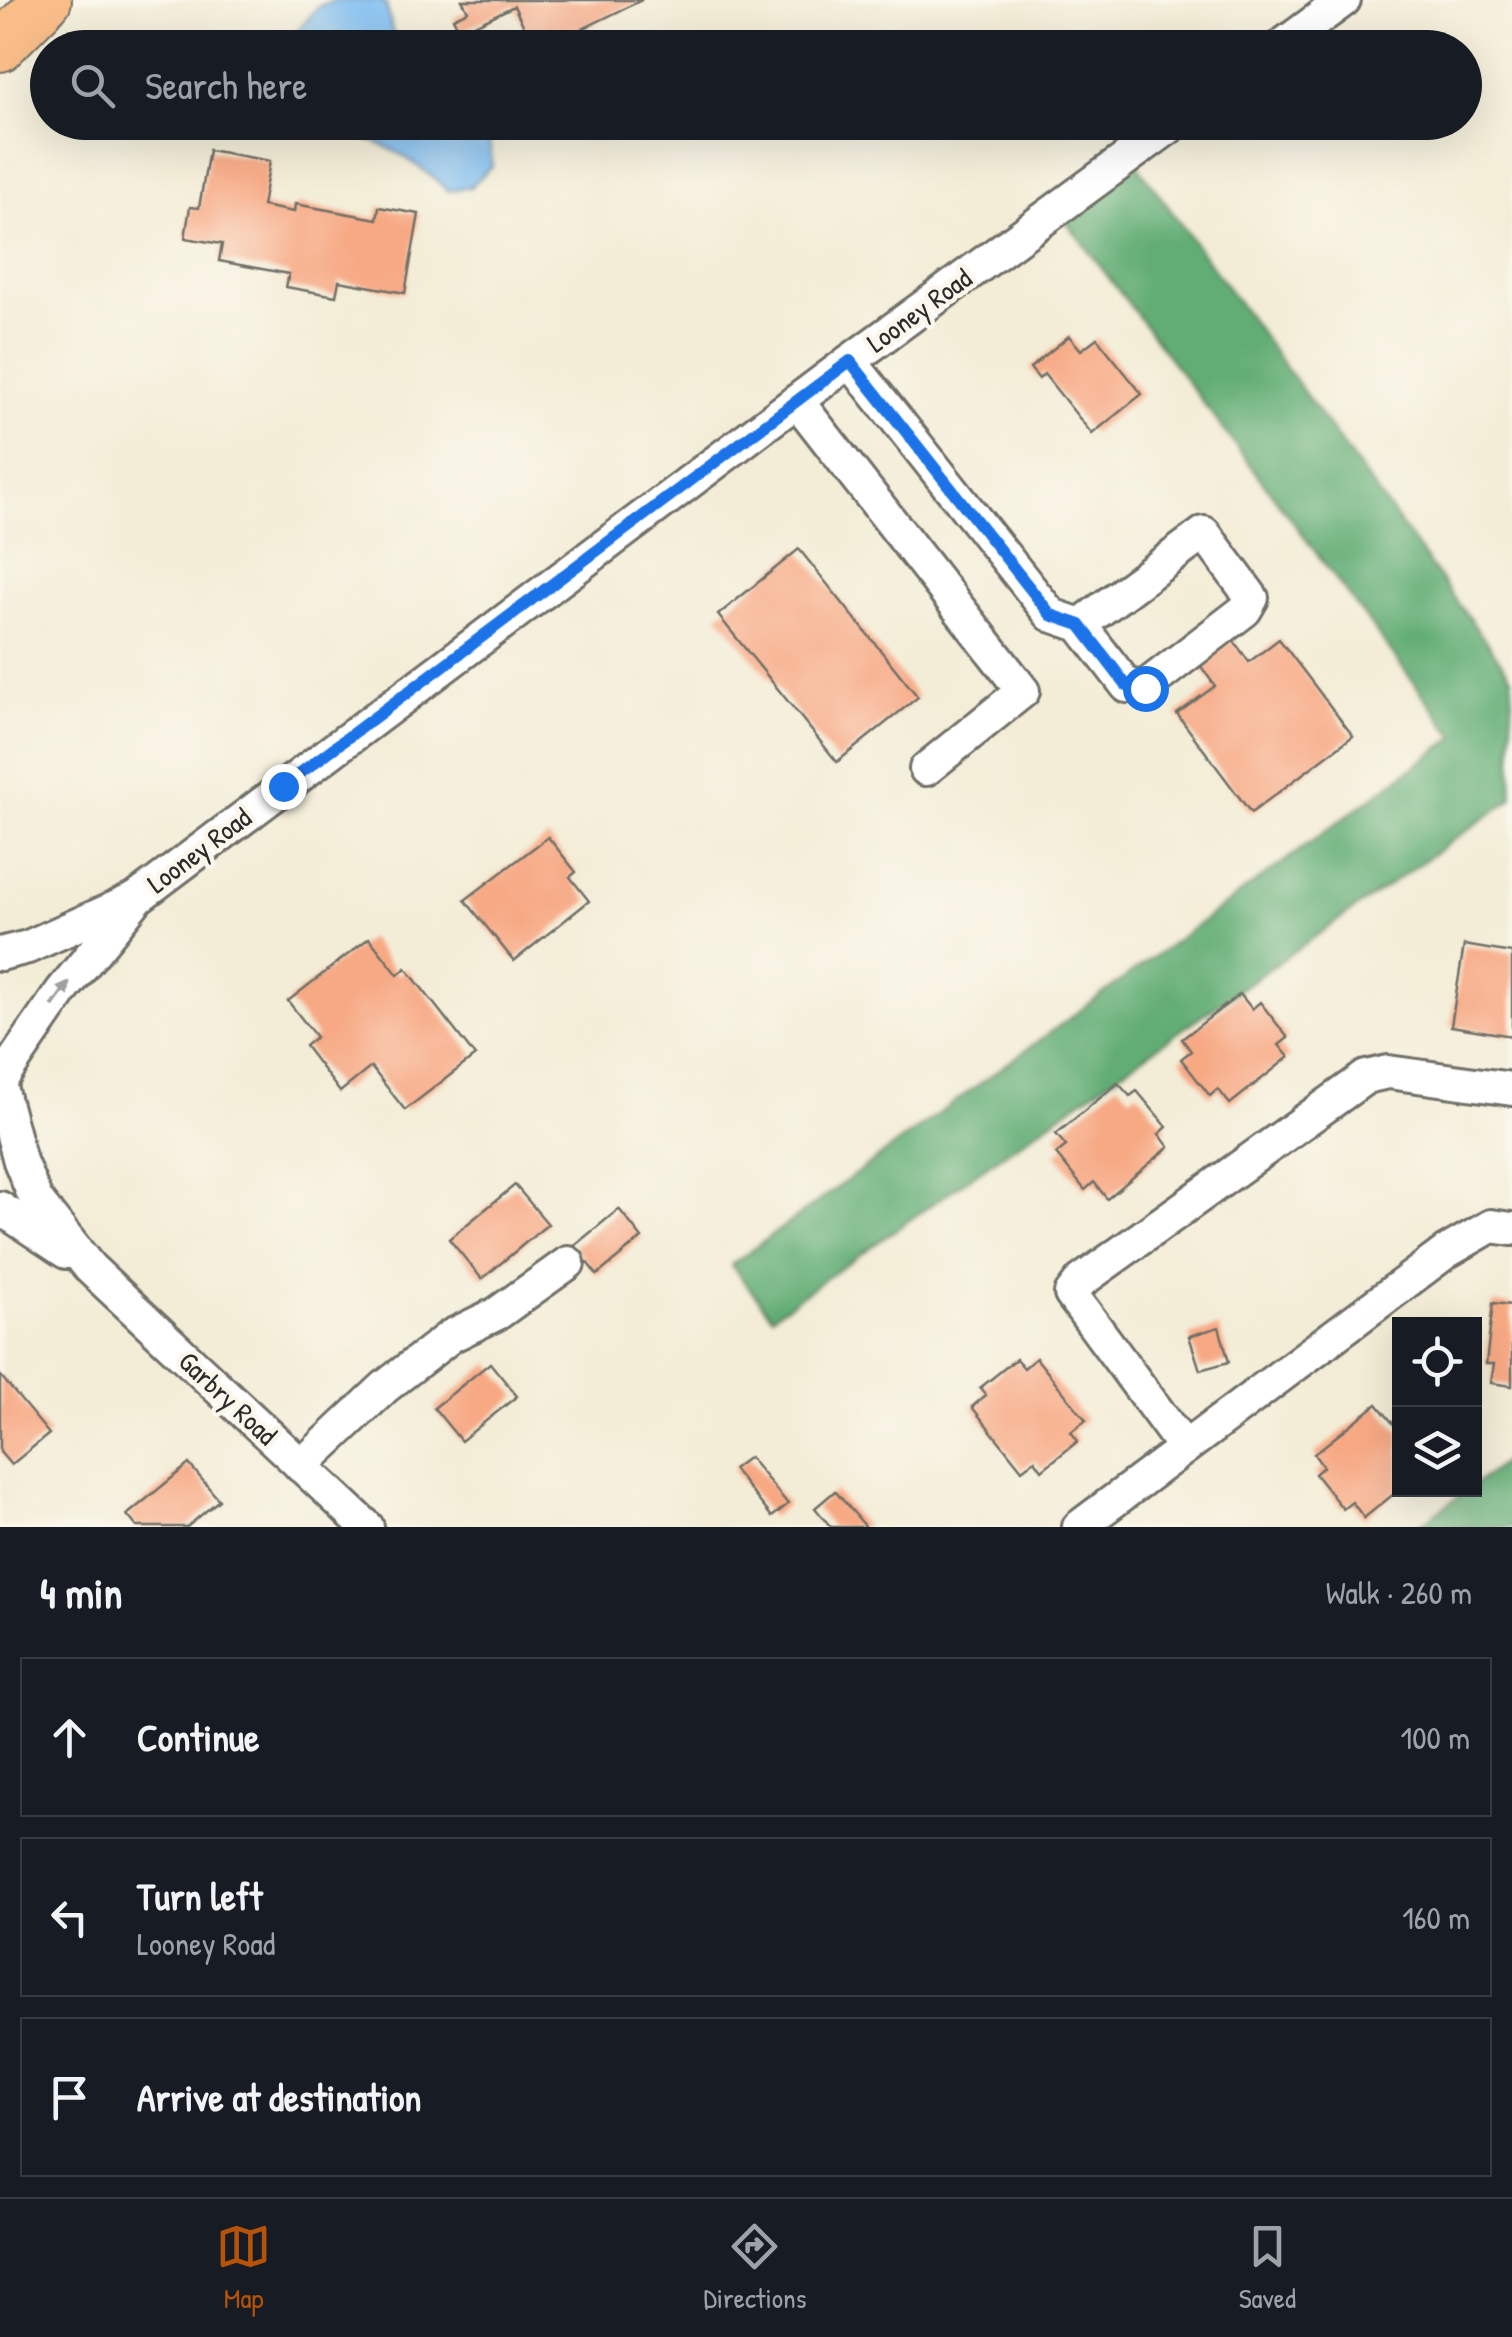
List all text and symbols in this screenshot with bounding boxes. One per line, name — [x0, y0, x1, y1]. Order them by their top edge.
search box — [30, 30, 1482, 140]
icon: search — [65, 58, 120, 113]
text: Search here — [145, 59, 307, 111]
street label: Looney Road — [859, 259, 979, 361]
route start — [1123, 666, 1169, 712]
route end — [261, 764, 307, 810]
street label: Looney Road — [139, 798, 259, 902]
one-way arrow — [50, 981, 70, 1008]
map controls — [1392, 1317, 1482, 1497]
button: locate — [1392, 1317, 1482, 1407]
street label: Garbry Road — [171, 1343, 286, 1453]
button: layers — [1392, 1407, 1482, 1497]
text: 4 min — [40, 1564, 122, 1621]
text: Walk · 260 m — [1326, 1571, 1472, 1614]
icon: ahead — [42, 1710, 97, 1765]
text: Continue — [137, 1711, 259, 1763]
text: 100 m — [1401, 1716, 1470, 1759]
text: Turn left — [137, 1870, 262, 1922]
icon: left — [42, 1890, 97, 1945]
text: 160 m — [1402, 1896, 1470, 1939]
text: Looney Road — [137, 1922, 275, 1965]
icon: arrive — [42, 2070, 97, 2125]
text: Arrive at destination — [137, 2071, 421, 2123]
tab: Map — [216, 2219, 271, 2317]
tab: Directions — [703, 2219, 806, 2317]
tab: Saved — [1239, 2219, 1296, 2317]

